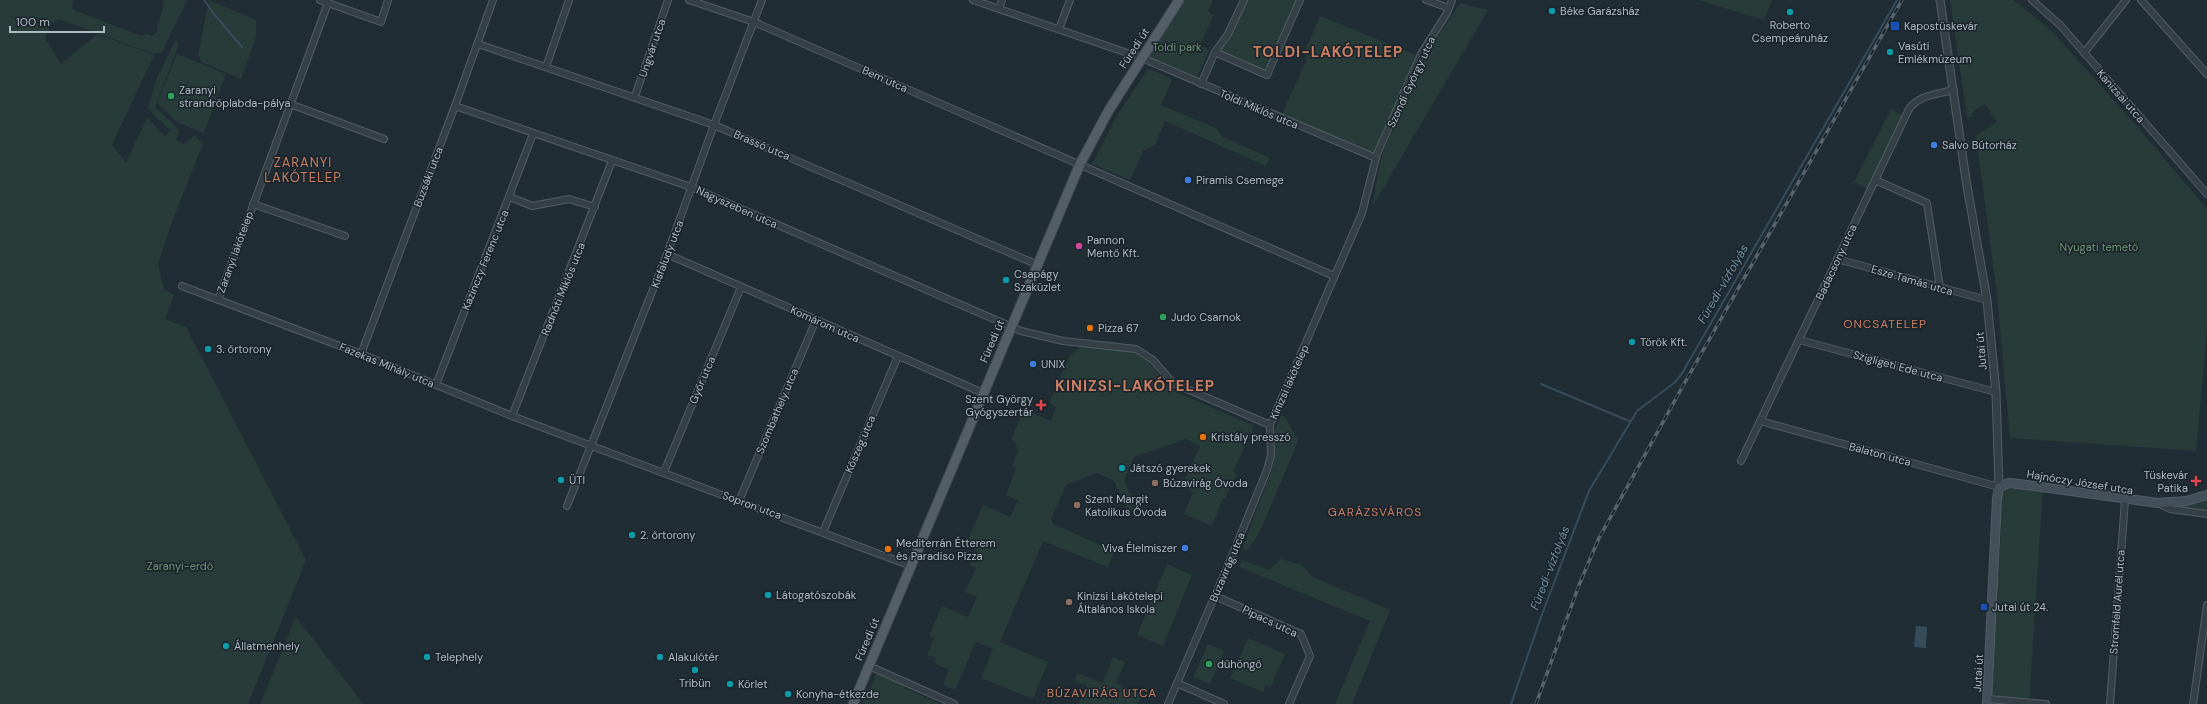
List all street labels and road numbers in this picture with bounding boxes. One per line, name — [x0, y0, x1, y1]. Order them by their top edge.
street label: Ungvár utca — [635, 17, 669, 79]
street label: Füredi út — [1116, 25, 1152, 71]
street label: Szondi György utca — [1384, 34, 1438, 130]
street label: Bem utca — [860, 63, 910, 95]
street label: Kanizsai utca — [2094, 67, 2148, 125]
street label: Toldi Miklós utca — [1218, 86, 1301, 132]
street label: Brassó utca — [732, 127, 792, 163]
street label: Buzsáki utca — [410, 145, 446, 209]
street label: Nagyszeben utca — [694, 183, 780, 231]
street label: Kazinczy Ferenc utca — [459, 208, 512, 312]
street label: Zaranyi lakótelep — [214, 209, 256, 295]
street label: Kisfaludy utca — [648, 218, 686, 290]
street label: Badacsony utca — [1812, 222, 1860, 302]
street label: Radnóti Miklós utca — [538, 240, 588, 338]
street label: Esze Tamás utca — [1870, 262, 1954, 298]
street label: Komárom utca — [788, 303, 862, 345]
street label: Füredi út — [977, 317, 1007, 365]
street label: Jutai út — [1972, 331, 1990, 371]
street label: Fazekas Mihály utca — [337, 340, 437, 390]
street label: Kinizsi lakótelep — [1266, 342, 1312, 421]
street label: Szigligeti Ede utca — [1852, 347, 1944, 385]
street label: Győr utca — [686, 354, 718, 406]
street label: Szombathely utca — [753, 366, 801, 456]
street label: Kőszeg utca — [842, 413, 878, 475]
street label: Balaton utca — [1847, 439, 1913, 469]
street label: Hajnóczy József utca — [2026, 467, 2134, 497]
street label: Sopron utca — [720, 488, 784, 522]
street label: Búzavirág utca — [1206, 530, 1248, 604]
street label: Stromfeld Aurél utca — [2106, 549, 2128, 655]
street label: Pipacs utca — [1240, 602, 1300, 640]
street label: Füredi út — [852, 615, 882, 663]
street label: Jutai út — [1970, 654, 1986, 692]

